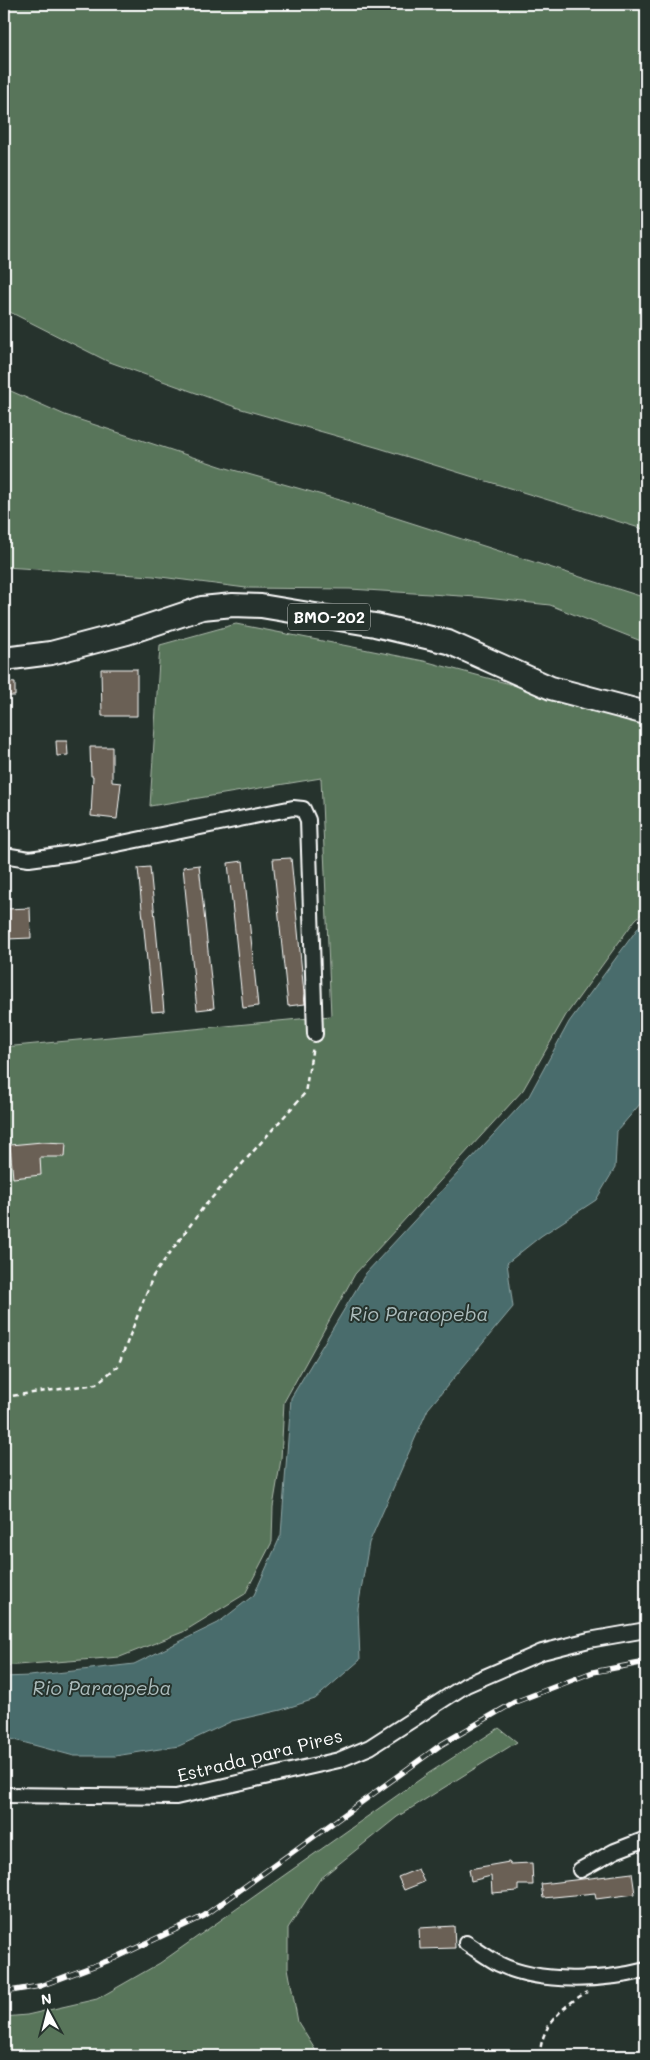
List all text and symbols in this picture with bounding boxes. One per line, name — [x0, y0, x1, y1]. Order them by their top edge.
road number: BMO-202 — [288, 604, 370, 630]
water label: Rio Paraopeba — [350, 1301, 488, 1326]
water label: Rio Paraopeba — [33, 1675, 171, 1700]
street label: Estrada para Pires — [175, 1723, 345, 1787]
north arrow — [22, 1988, 72, 2038]
text: N — [40, 1989, 53, 2009]

